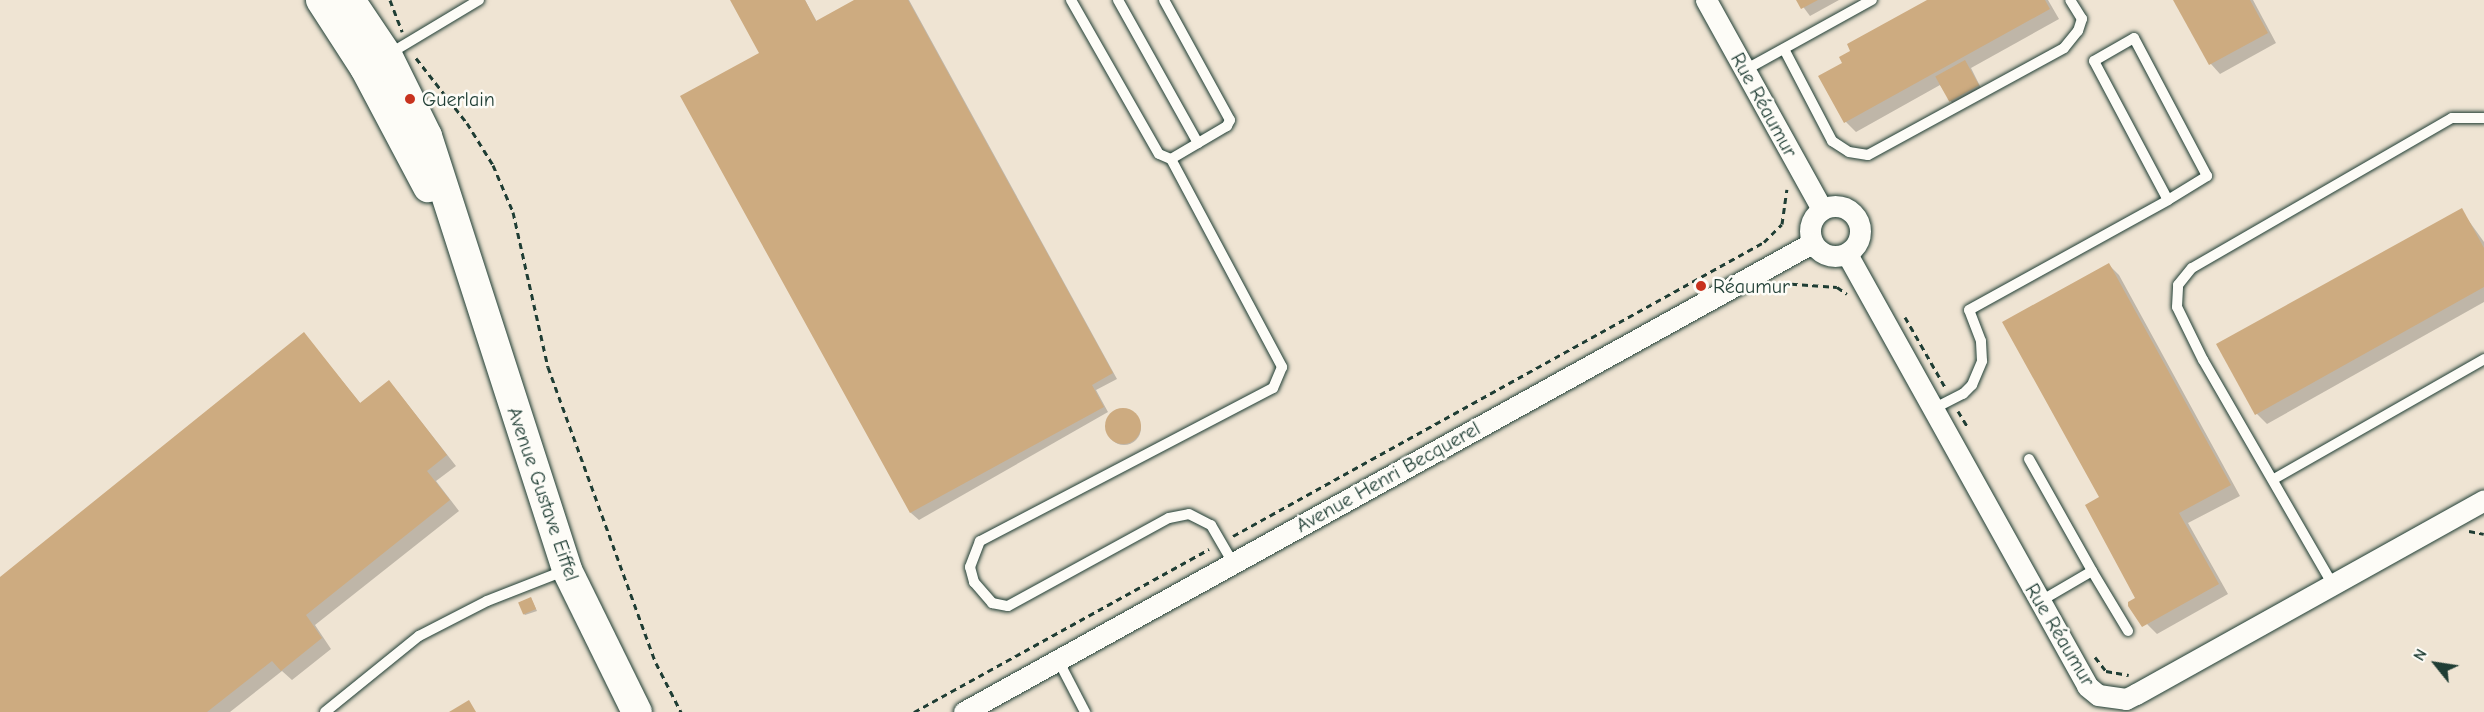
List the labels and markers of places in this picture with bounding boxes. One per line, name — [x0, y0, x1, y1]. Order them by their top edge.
place label: Guerlain — [422, 87, 495, 111]
marker: Guerlain — [403, 92, 417, 106]
place label: Réaumur — [1713, 274, 1790, 298]
marker: Réaumur — [1694, 279, 1708, 293]

